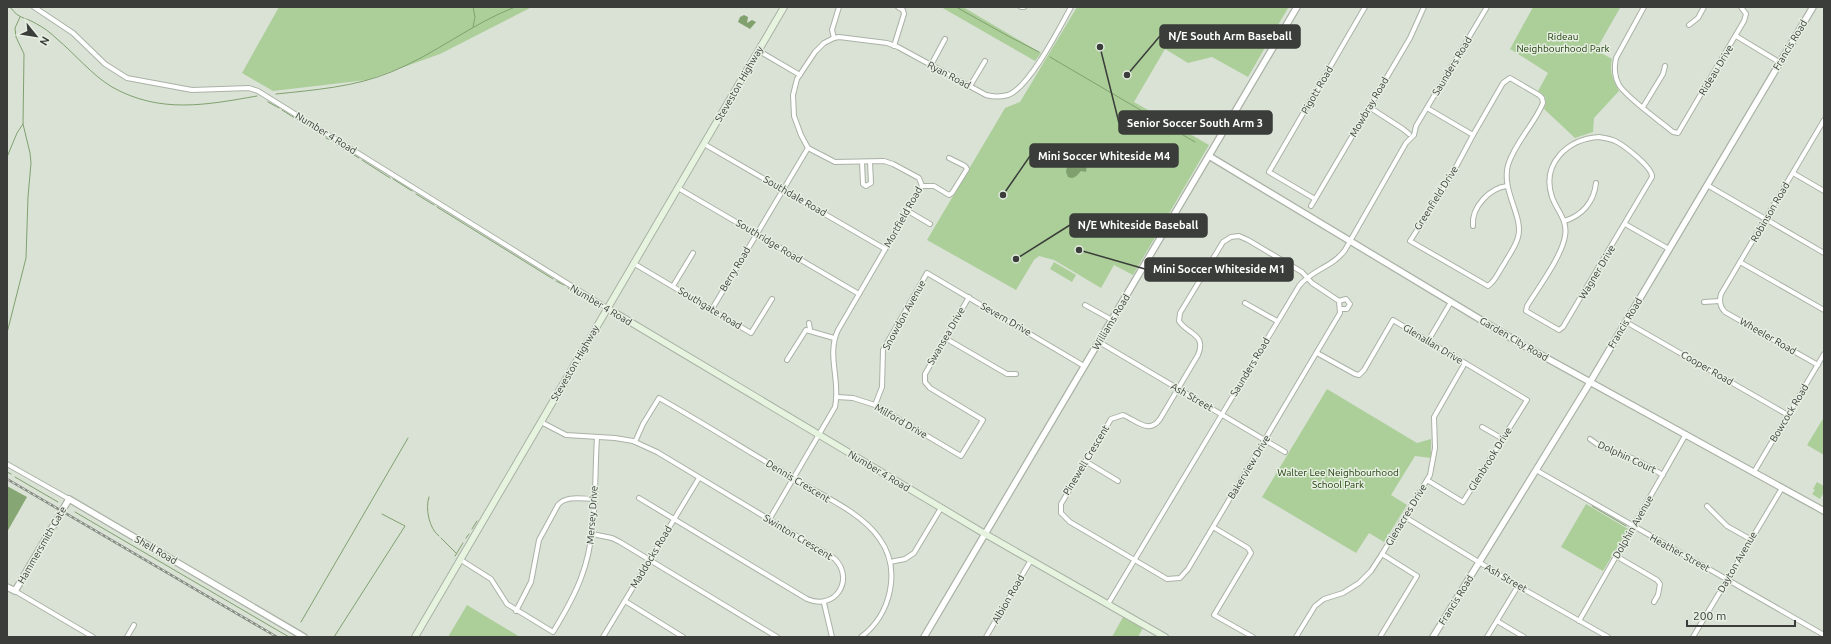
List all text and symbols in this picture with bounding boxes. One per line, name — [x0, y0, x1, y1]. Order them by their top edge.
north arrow — [16, 16, 56, 56]
street label: Francis Road — [1771, 18, 1809, 72]
callout: N/E South Arm Baseball — [1160, 25, 1300, 48]
text: N/E South Arm Baseball — [1168, 30, 1292, 42]
park label: Rideau Neighbourhood Park — [1516, 31, 1610, 54]
text: N — [37, 34, 52, 48]
street label: Saunders Road — [1430, 34, 1474, 97]
street label: Rideau Drive — [1697, 43, 1735, 97]
street label: Steveston Highway — [713, 44, 765, 124]
street label: Ryan Road — [926, 59, 973, 91]
street label: Pigott Road — [1299, 64, 1335, 116]
street label: Mowbray Road — [1347, 75, 1391, 139]
street label: Number 4 Road — [293, 110, 359, 156]
callout: Senior Soccer South Arm 3 — [1119, 111, 1272, 134]
text: Senior Soccer South Arm 3 — [1127, 117, 1263, 129]
callout: Mini Soccer Whiteside M4 — [1030, 144, 1178, 167]
text: Mini Soccer Whiteside M4 — [1038, 150, 1170, 162]
street label: Greenfield Drive — [1412, 164, 1460, 232]
street label: Southdale Road — [762, 174, 829, 219]
street label: Robinson Road — [1748, 180, 1792, 244]
street label: Mortfield Road — [882, 185, 924, 249]
callout: N/E Whiteside Baseball — [1070, 214, 1207, 237]
street label: Southridge Road — [734, 217, 804, 265]
text: N/E Whiteside Baseball — [1078, 219, 1199, 231]
street label: Wagner Drive — [1577, 243, 1617, 301]
street label: Berry Road — [717, 245, 753, 293]
callout: Mini Soccer Whiteside M1 — [1145, 258, 1293, 281]
text: Mini Soccer Whiteside M1 — [1153, 263, 1285, 275]
street label: Snowdon Avenue — [880, 278, 928, 352]
street label: Number 4 Road — [568, 282, 634, 328]
street label: Southgate Road — [676, 285, 744, 331]
street label: Williams Road — [1090, 292, 1132, 352]
street label: Francis Road — [1606, 296, 1644, 350]
street label: Severn Drive — [979, 300, 1033, 338]
street label: Swansea Drive — [925, 305, 967, 367]
street label: Garden City Road — [1478, 315, 1550, 363]
street label: Wheeler Road — [1738, 315, 1798, 357]
street label: Glenallan Drive — [1401, 322, 1465, 366]
street label: Steveston Highway — [549, 323, 601, 403]
street label: Saunders Road — [1228, 335, 1272, 398]
street label: Cooper Road — [1679, 349, 1735, 387]
street label: Ash Street — [1169, 381, 1215, 414]
street label: Bowcock Road — [1767, 382, 1811, 444]
street label: Milford Drive — [873, 401, 929, 441]
street label: Pinewell Crescent — [1061, 423, 1111, 497]
street label: Glenbrook Drive — [1466, 425, 1514, 493]
street label: Bakerview Drive — [1226, 433, 1272, 501]
street label: Dolphin Court — [1596, 439, 1658, 475]
street label: Number 4 Road — [846, 448, 912, 494]
street label: Dennis Crescent — [764, 458, 832, 504]
park label: Walter Lee Neighbourhood School Park — [1277, 467, 1399, 490]
street label: Glenacres Drive — [1383, 482, 1429, 548]
street label: Mersey Drive — [584, 485, 600, 545]
street label: Dolphin Avenue — [1610, 493, 1656, 561]
street label: Hammersmith Gate — [15, 504, 69, 586]
street label: Swinton Crescent — [762, 512, 835, 562]
street label: Maddocks Road — [628, 524, 674, 590]
street label: Dayton Avenue — [1715, 530, 1759, 594]
street label: Heather Street — [1648, 532, 1712, 574]
street label: Shell Road — [133, 533, 179, 567]
street label: Ash Street — [1483, 562, 1529, 595]
street label: Albion Road — [990, 573, 1026, 625]
street label: Francis Road — [1436, 573, 1476, 627]
scale bar — [1687, 602, 1795, 628]
text: 200 m — [1693, 609, 1726, 622]

